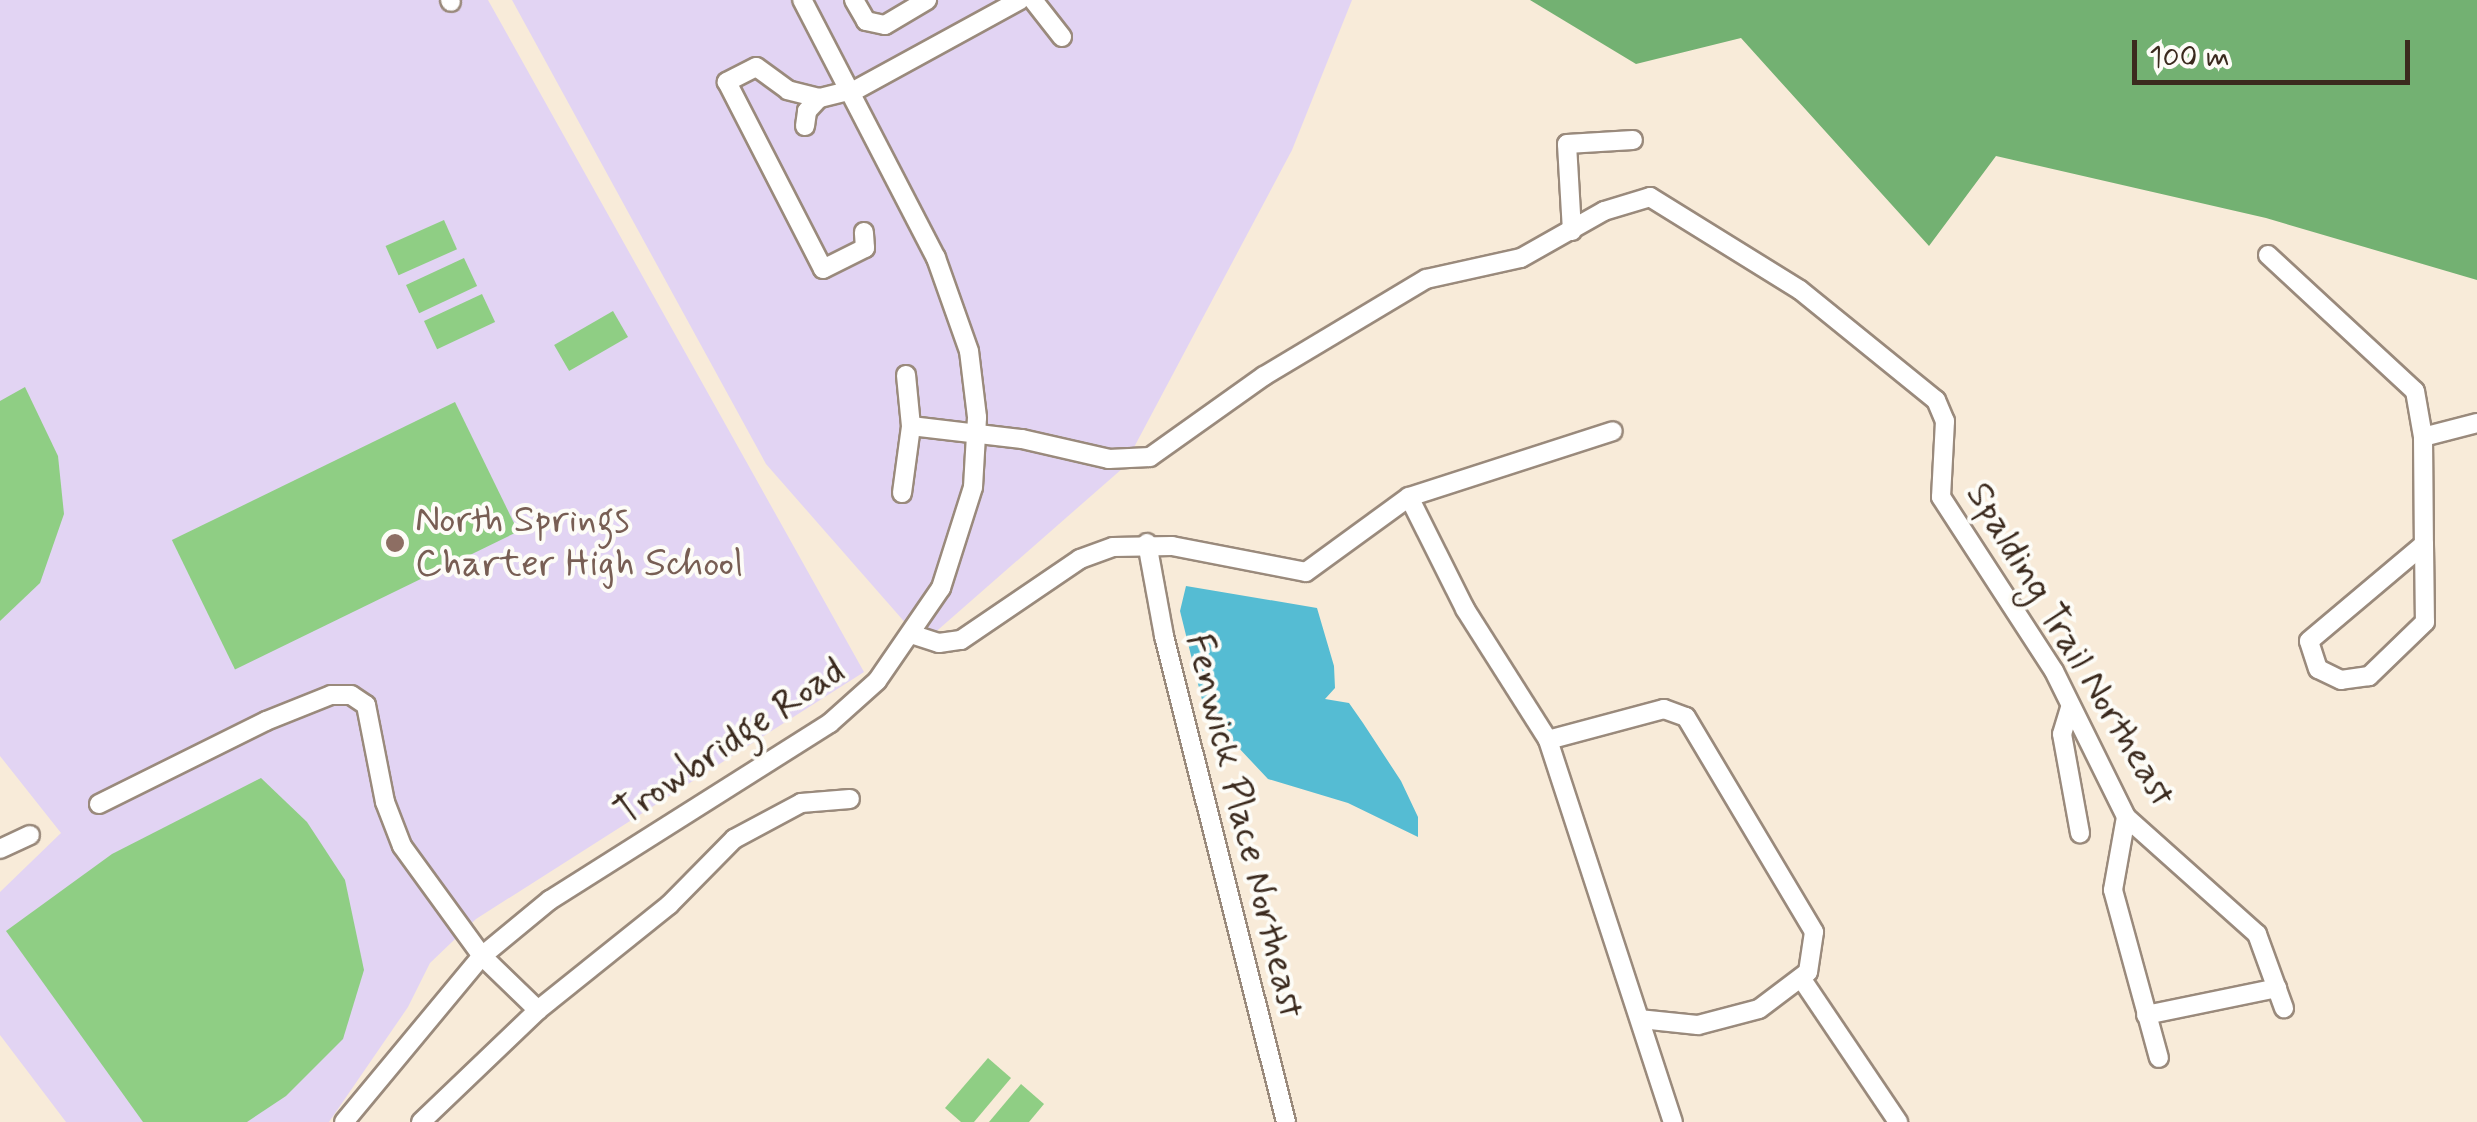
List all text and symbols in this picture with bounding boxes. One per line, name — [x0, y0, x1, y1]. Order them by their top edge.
scale bar — [2137, 20, 2414, 82]
text: 100 m — [2149, 38, 2230, 77]
street label: Spalding Trail Northeast — [1955, 474, 2185, 816]
place label: North Springs Charter High School — [415, 498, 742, 588]
marker: North Springs Charter High School — [384, 532, 406, 554]
street label: Fenwick Place Northeast — [1175, 631, 1313, 1021]
street label: Trowbridge Road — [607, 649, 853, 835]

